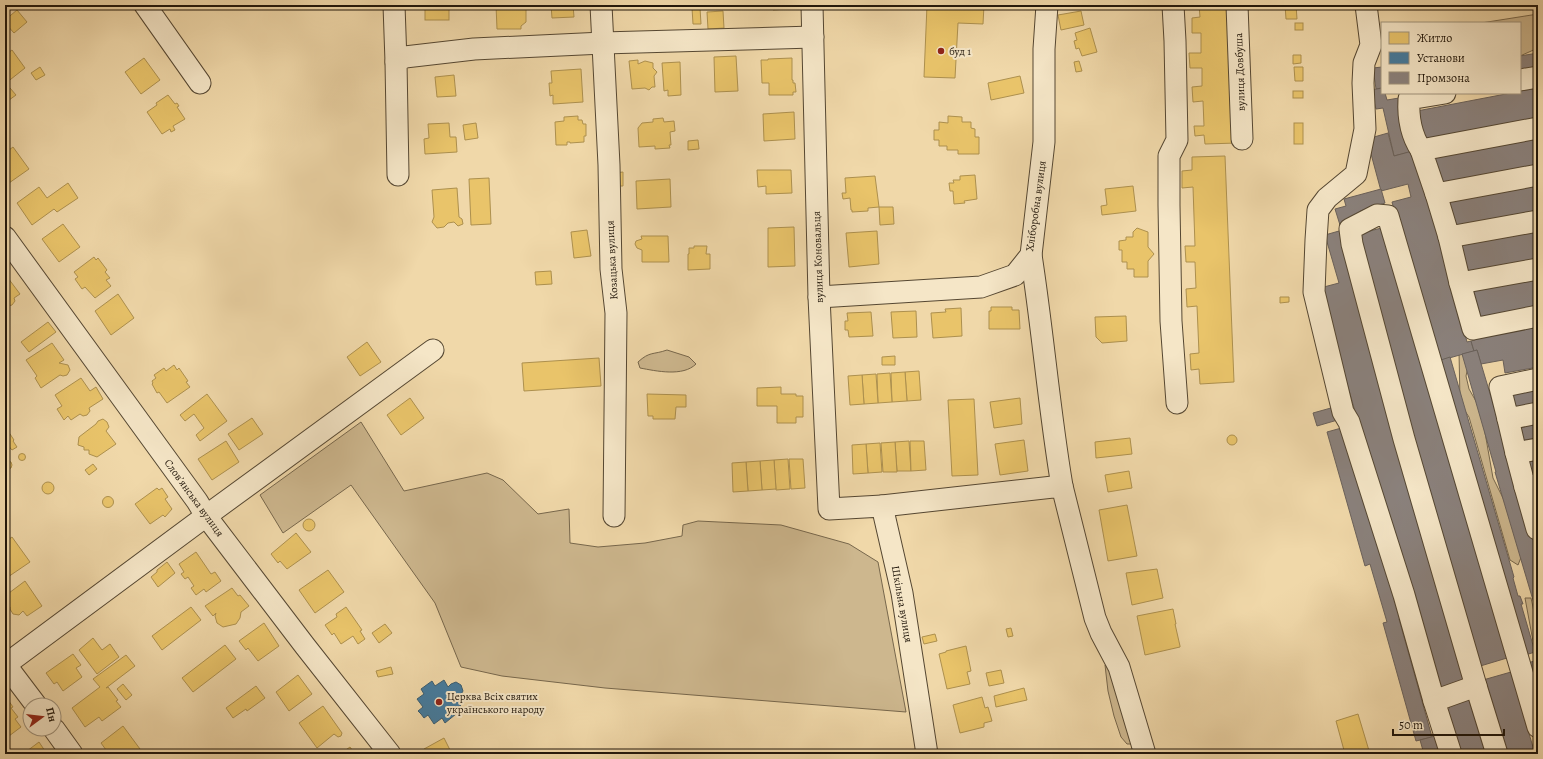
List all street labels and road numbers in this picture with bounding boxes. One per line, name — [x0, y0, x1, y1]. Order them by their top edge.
street label: вулиця Довбуша — [1231, 32, 1249, 111]
street label: Хліборобна вулиця — [1022, 160, 1050, 252]
street label: вулиця Коновальця — [809, 211, 827, 303]
street label: Козацька вулиця — [602, 220, 622, 300]
street label: Словʼянська вулиця — [161, 456, 227, 540]
street label: Шкільна вулиця — [888, 564, 916, 644]

